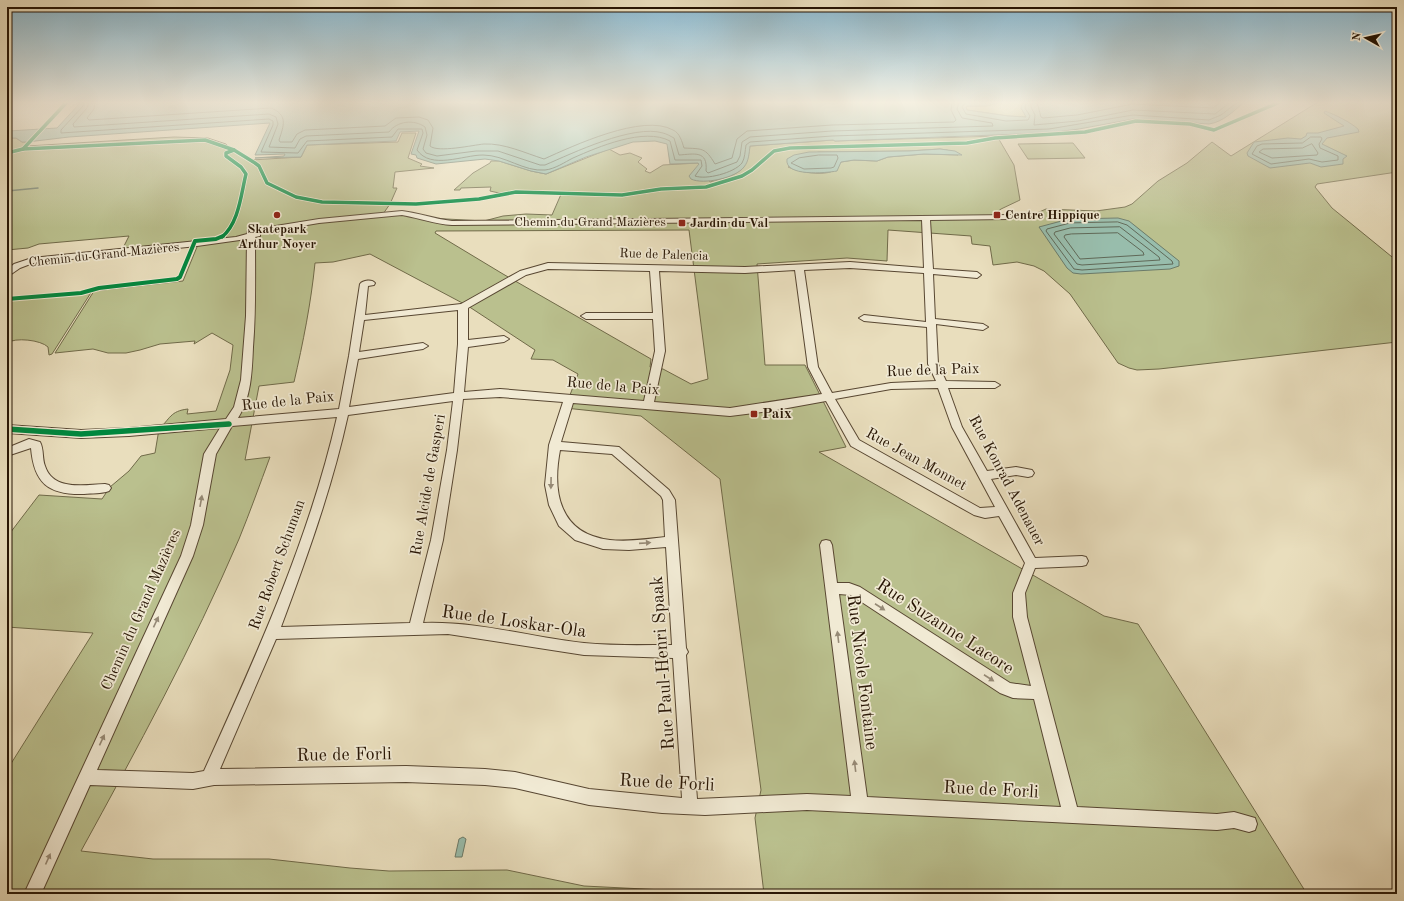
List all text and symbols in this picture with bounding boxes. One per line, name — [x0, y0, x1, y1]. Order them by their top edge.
north arrow — [1346, 18, 1386, 58]
text: N — [1352, 31, 1364, 42]
place label: Centre Hippique — [1005, 209, 1100, 222]
marker: Skatepark Arthur Noyer — [272, 210, 282, 220]
marker: Centre Hippique — [992, 210, 1002, 220]
street label: Chemin du Grand Mazières — [514, 216, 666, 229]
place label: Jardin du Val — [690, 217, 768, 230]
marker: Jardin du Val — [677, 218, 687, 228]
place label: Skatepark Arthur Noyer — [238, 223, 317, 251]
street label: Chemin du Grand Mazières — [28, 241, 180, 269]
street label: Rue de Palencia — [619, 247, 709, 263]
street label: Rue de la Paix — [886, 362, 980, 380]
street label: Rue de la Paix — [566, 375, 660, 399]
street label: Rue de la Paix — [241, 390, 335, 414]
place label: Paix — [762, 407, 792, 422]
marker: Paix — [749, 409, 759, 419]
street label: Rue Alcide de Gasperi — [409, 413, 449, 557]
street label: Rue Konrad Adenauer — [965, 413, 1047, 549]
street label: Rue Jean Monnet — [863, 426, 969, 494]
one-way arrow — [548, 477, 554, 490]
one-way arrow — [199, 495, 205, 507]
street label: Rue Robert Schuman — [247, 498, 309, 632]
street label: Chemin du Grand Mazières — [100, 527, 184, 693]
one-way arrow — [639, 540, 651, 547]
street label: Rue Paul-Henri Spaak — [648, 575, 678, 751]
street label: Rue Suzanne Lacore — [873, 576, 1017, 678]
street label: Rue Nicole Fontaine — [843, 593, 881, 751]
street label: Rue de Loskar-Ola — [440, 603, 588, 641]
one-way arrow — [875, 603, 885, 611]
one-way arrow — [154, 616, 160, 628]
one-way arrow — [835, 631, 841, 643]
one-way arrow — [984, 674, 994, 682]
one-way arrow — [99, 735, 105, 746]
street label: Rue de Forli — [296, 745, 392, 765]
one-way arrow — [852, 760, 858, 772]
street label: Rue de Forli — [619, 772, 715, 794]
street label: Rue de Forli — [943, 779, 1039, 801]
one-way arrow — [45, 853, 51, 864]

